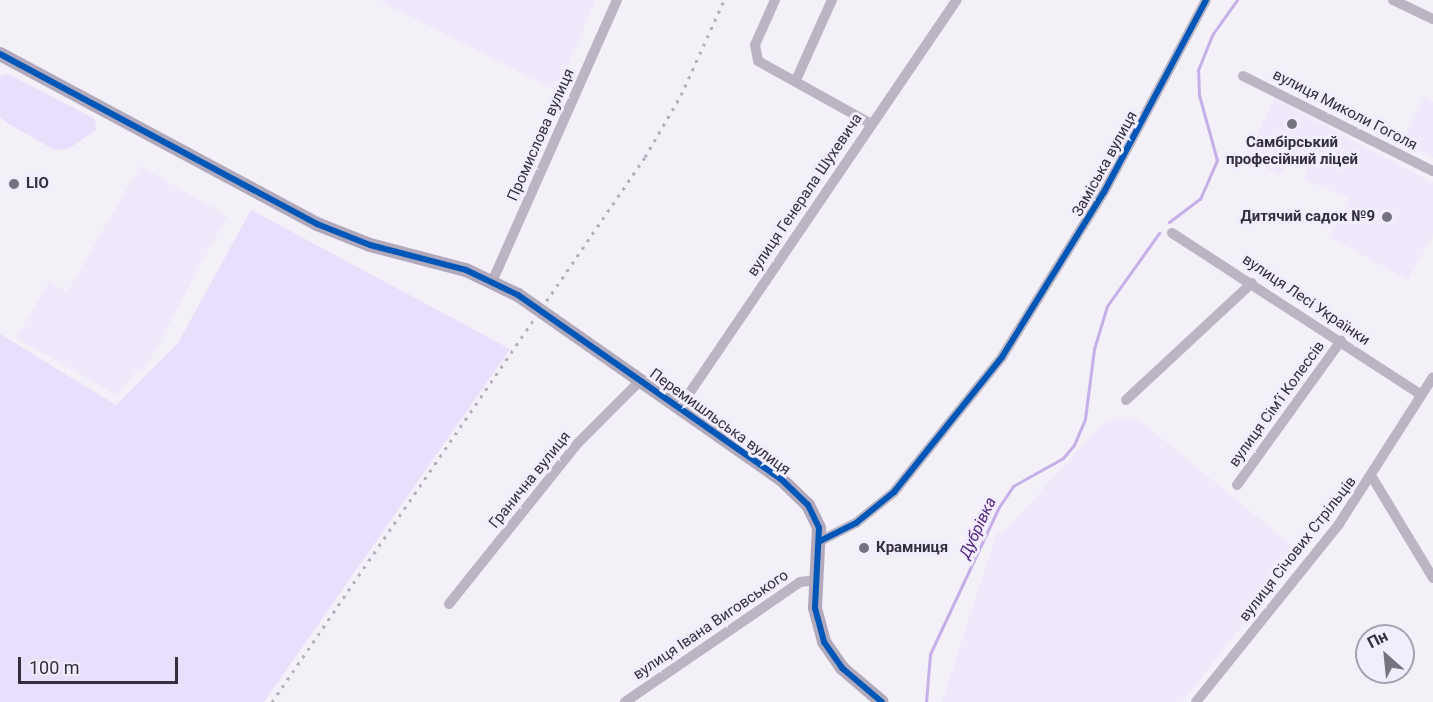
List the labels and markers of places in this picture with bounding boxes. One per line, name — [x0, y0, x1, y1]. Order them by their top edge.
marker: Самбірський професійний ліцей — [1285, 117, 1299, 131]
place label: Самбірський професійний ліцей — [1226, 133, 1358, 168]
place label: LIO — [26, 175, 49, 193]
marker: LIO — [7, 177, 21, 191]
place label: Дитячий садок №9 — [1241, 208, 1375, 226]
marker: Дитячий садок №9 — [1380, 210, 1394, 224]
place label: Крамниця — [876, 539, 948, 557]
marker: Крамниця — [857, 541, 871, 555]

